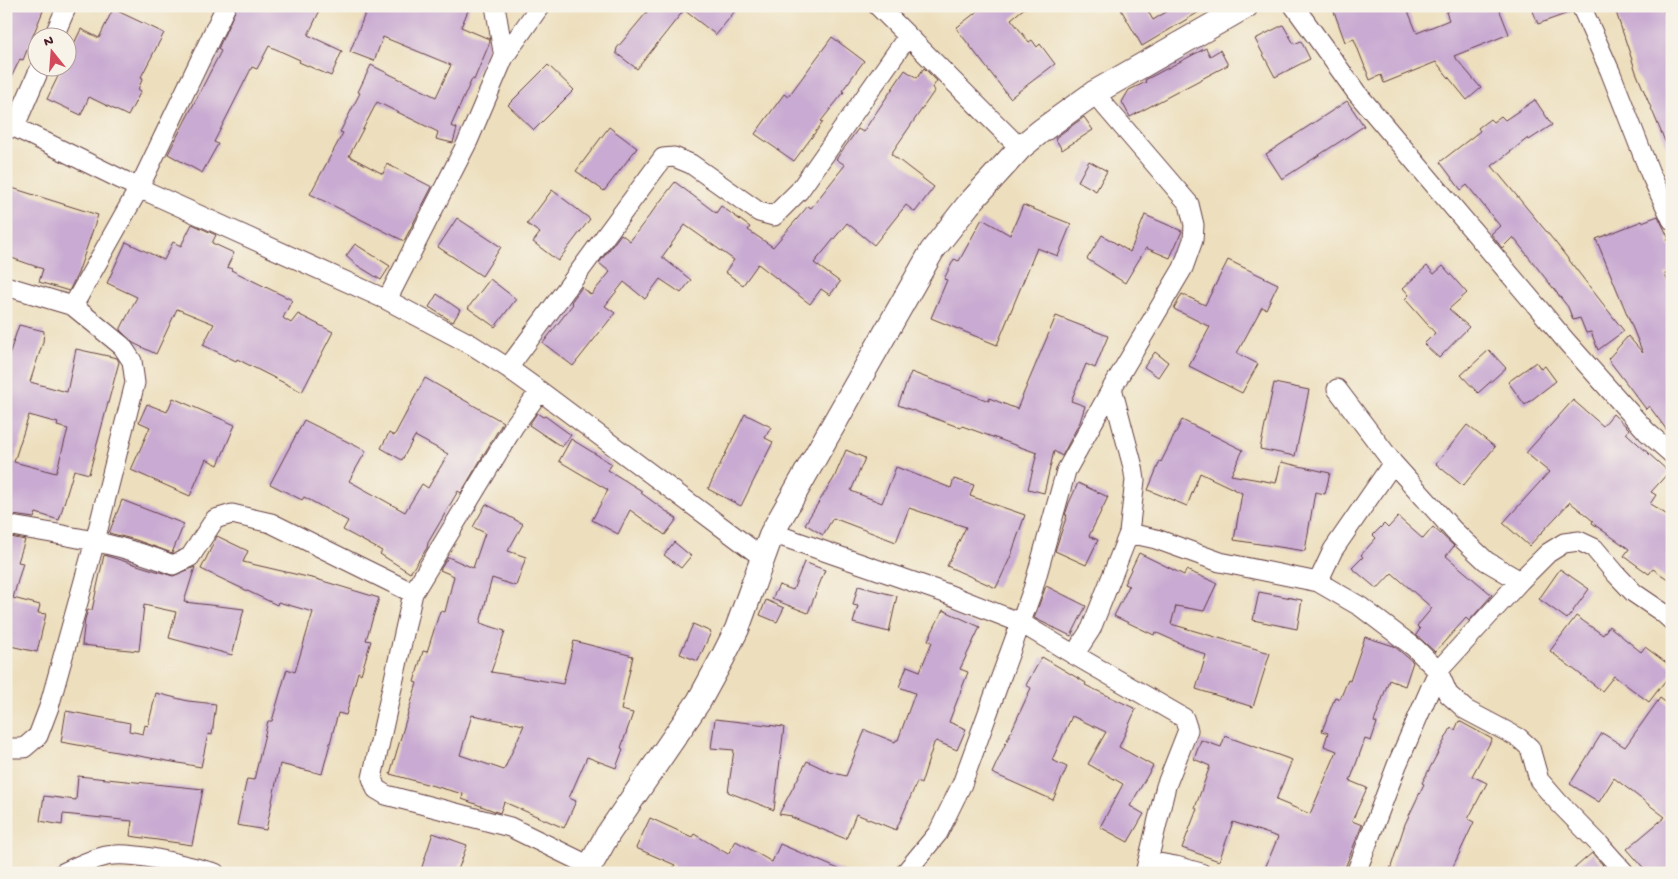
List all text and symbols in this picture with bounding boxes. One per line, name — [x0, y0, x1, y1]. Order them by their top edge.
north arrow — [28, 28, 78, 78]
text: N — [42, 32, 56, 51]

